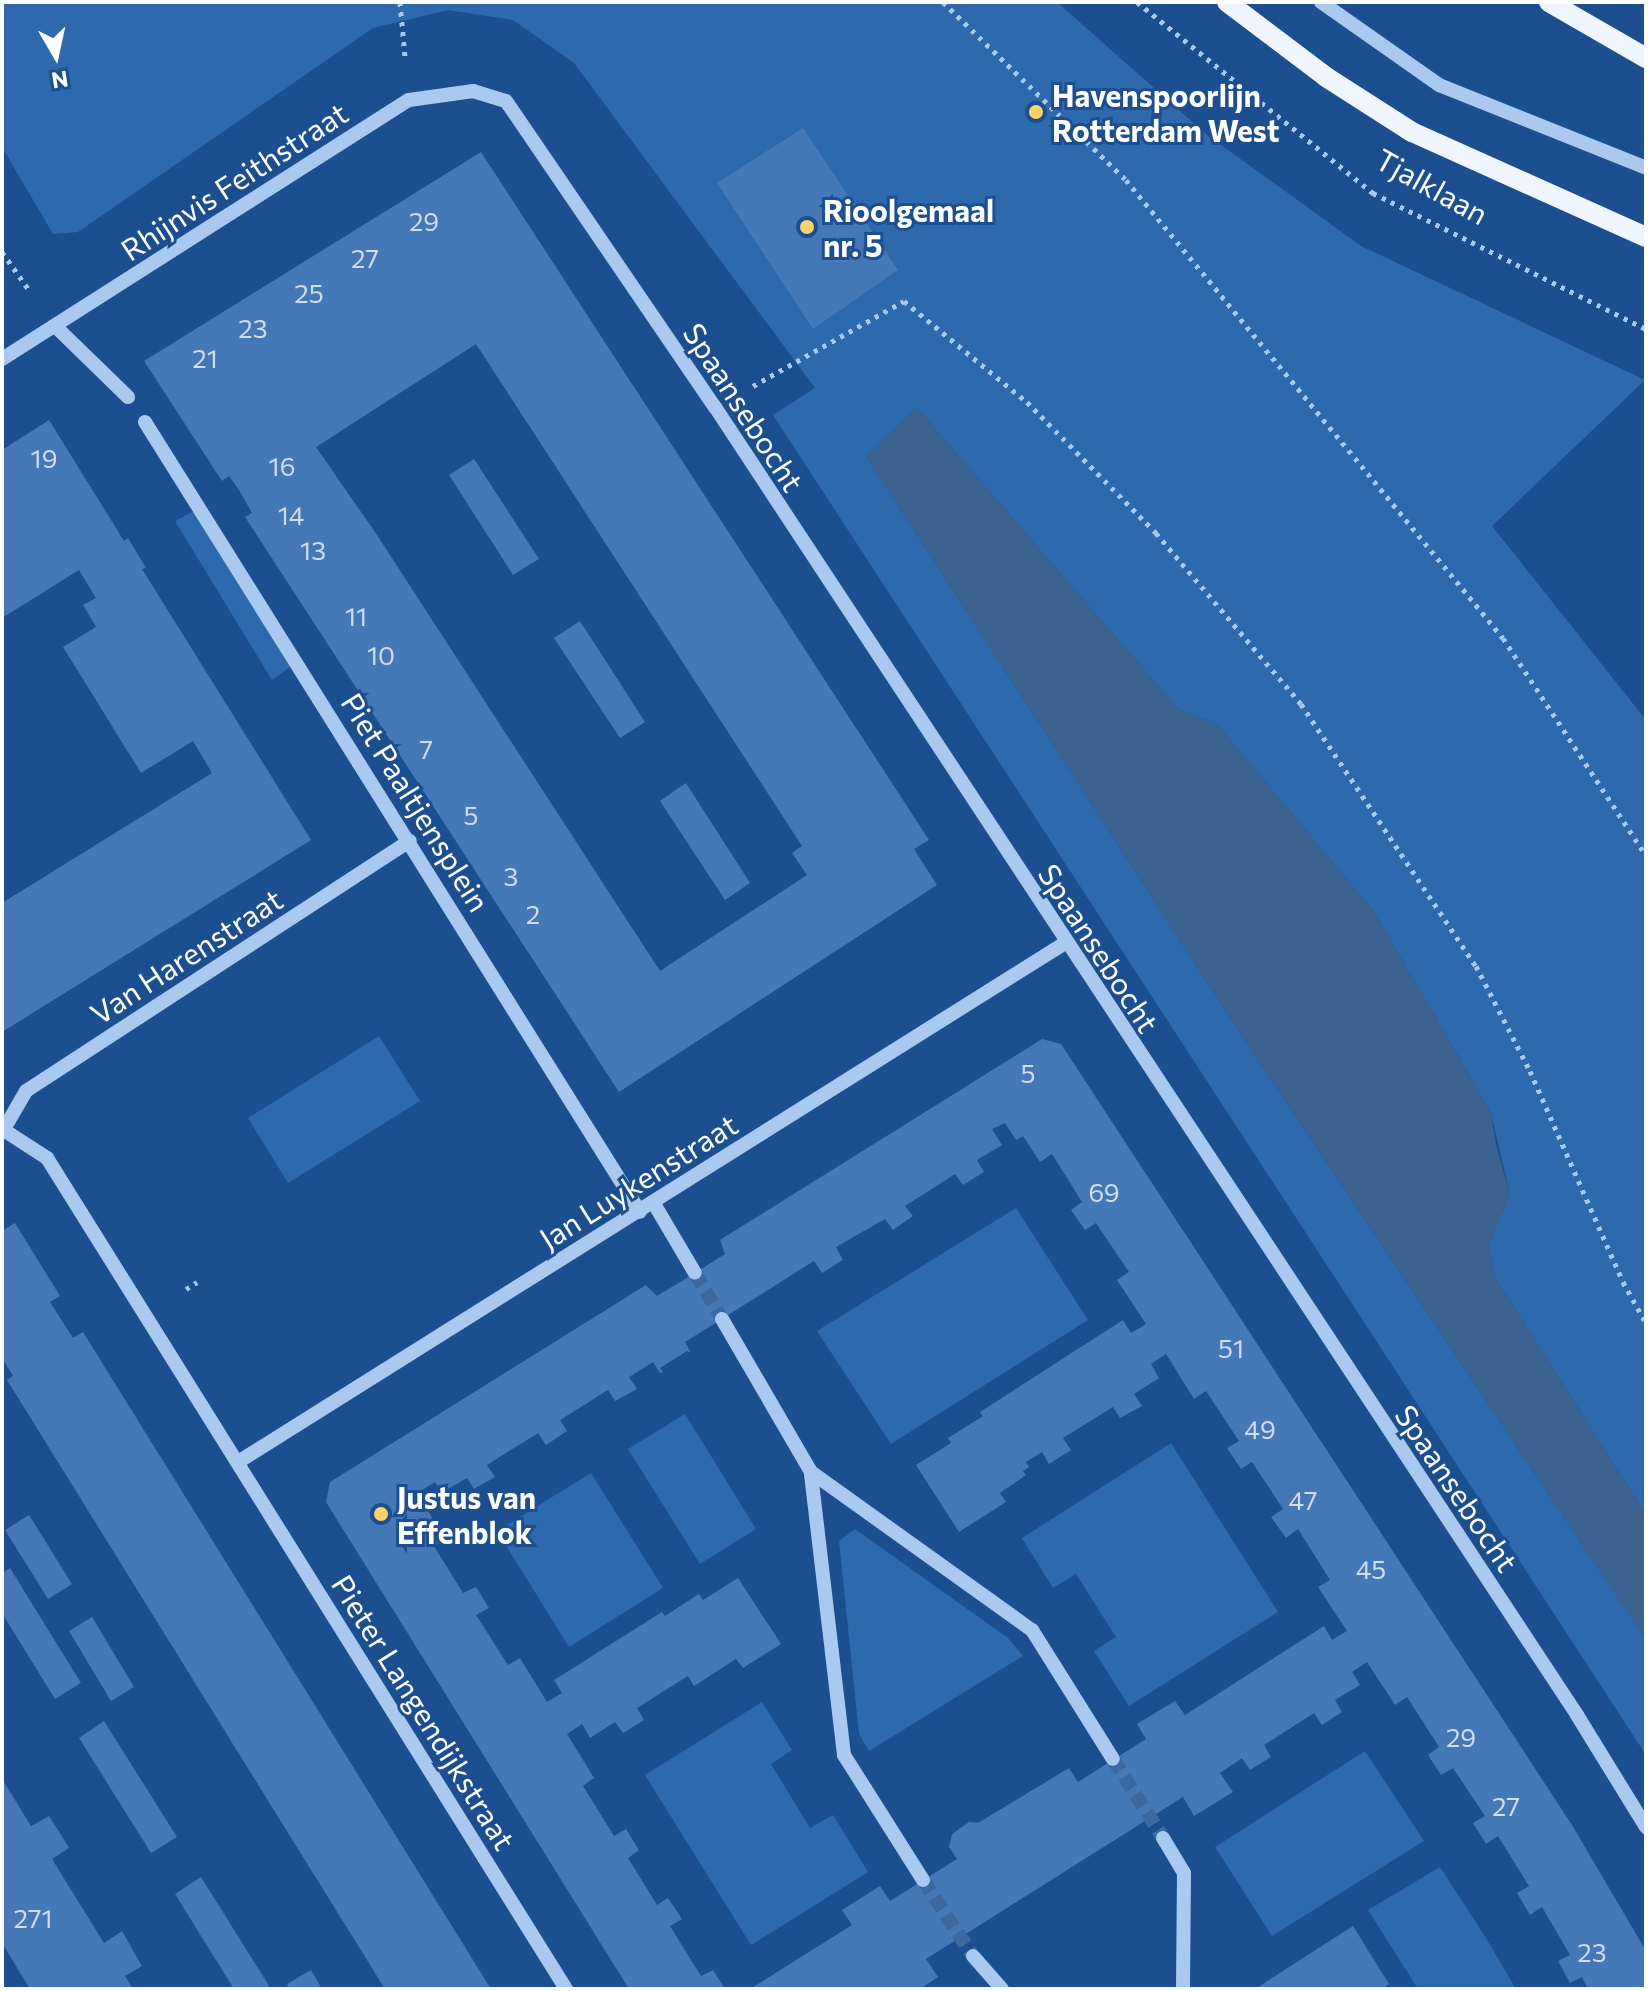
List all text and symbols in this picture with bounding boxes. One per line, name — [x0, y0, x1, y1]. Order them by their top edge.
north arrow — [16, 16, 96, 96]
text: N — [50, 66, 70, 95]
place label: Havenspoorlijn Rotterdam West — [1052, 77, 1279, 148]
street label: Rhijnvis Feithstraat — [114, 94, 354, 268]
marker: Havenspoorlijn Rotterdam West — [1027, 103, 1045, 121]
street label: Tjalklaan — [1370, 141, 1494, 231]
place label: Rioolgemaal nr. 5 — [823, 192, 994, 262]
house number: 29 — [409, 205, 439, 237]
marker: Rioolgemaal nr. 5 — [798, 218, 816, 236]
house number: 27 — [351, 242, 379, 274]
house number: 25 — [294, 277, 324, 309]
house number: 23 — [238, 312, 268, 344]
street label: Spaansebocht — [676, 316, 812, 498]
house number: 21 — [192, 342, 218, 374]
house number: 19 — [31, 442, 57, 474]
house number: 16 — [269, 450, 295, 482]
house number: 14 — [278, 499, 304, 531]
house number: 13 — [300, 534, 326, 566]
house number: 11 — [345, 600, 367, 632]
house number: 10 — [367, 639, 395, 671]
street label: Piet Paaltjensplein — [334, 686, 498, 918]
house number: 7 — [419, 733, 433, 765]
house number: 5 — [464, 799, 478, 831]
street label: Spaansebocht — [1031, 857, 1167, 1039]
house number: 3 — [504, 860, 518, 892]
street label: Van Harenstraat — [83, 881, 289, 1031]
house number: 2 — [526, 898, 540, 930]
house number: 5 — [1021, 1057, 1035, 1089]
street label: Jan Luykenstraat — [532, 1106, 744, 1256]
house number: 69 — [1088, 1176, 1120, 1208]
house number: 51 — [1218, 1332, 1244, 1364]
street label: Spaansebocht — [1388, 1398, 1526, 1578]
house number: 49 — [1244, 1413, 1276, 1445]
place label: Justus van Effenblok — [397, 1479, 536, 1550]
house number: 47 — [1289, 1484, 1317, 1516]
marker: Justus van Effenblok — [372, 1505, 390, 1523]
house number: 45 — [1356, 1553, 1386, 1585]
street label: Pieter Langendijkstraat — [325, 1568, 523, 1856]
house number: 29 — [1446, 1721, 1476, 1753]
house number: 27 — [1492, 1790, 1520, 1822]
house number: 271 — [13, 1902, 53, 1934]
house number: 23 — [1577, 1936, 1607, 1968]

